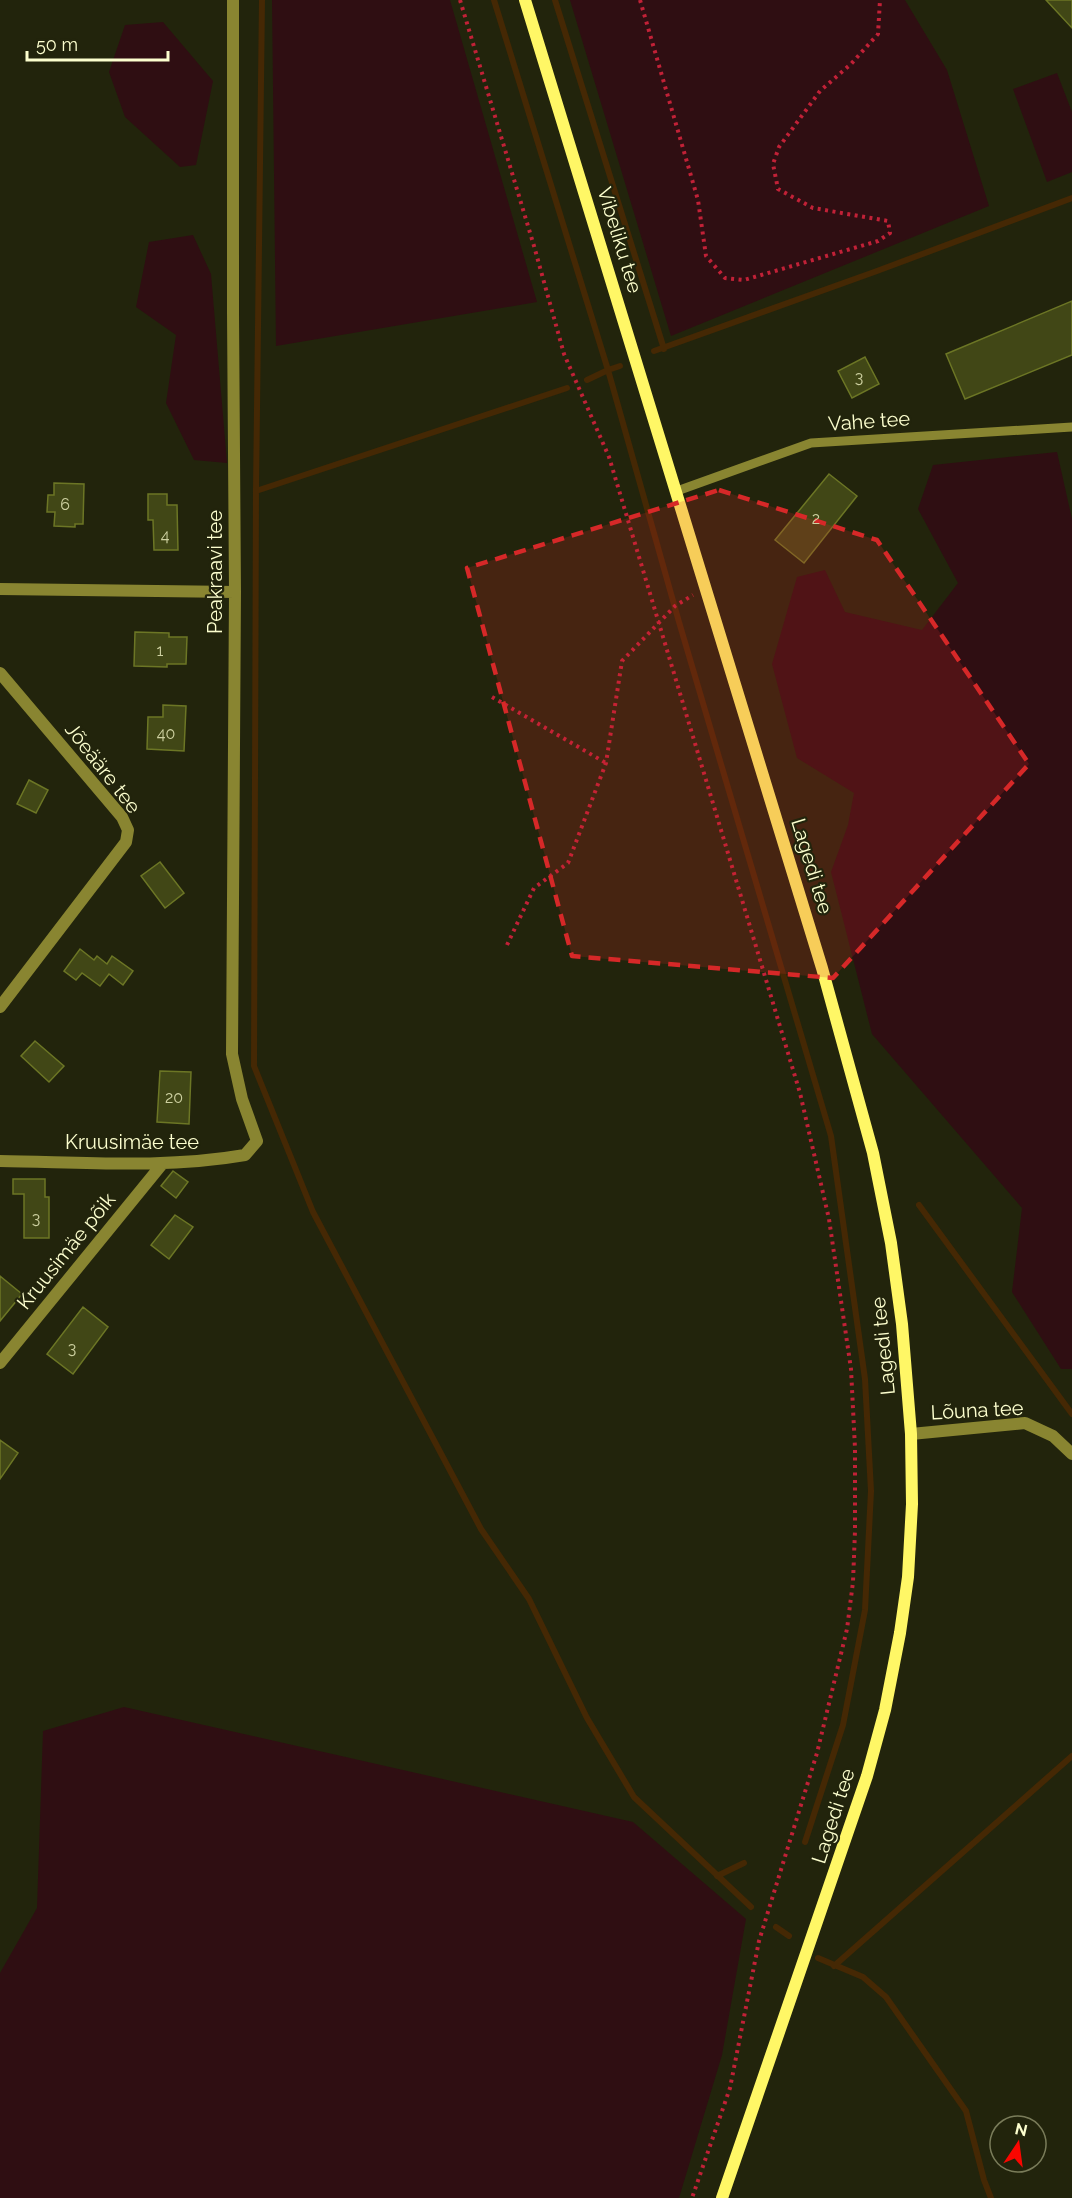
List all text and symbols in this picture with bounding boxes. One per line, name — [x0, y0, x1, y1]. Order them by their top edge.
scale bar — [27, 24, 168, 62]
text: 50 m — [36, 34, 78, 55]
street label: Vibeliku tee — [593, 184, 648, 296]
house number: 3 — [855, 368, 863, 387]
street label: Vahe tee — [827, 406, 911, 436]
house number: 6 — [60, 495, 70, 514]
house number: 2 — [812, 509, 820, 528]
street label: Peakraavi tee — [203, 510, 227, 634]
house number: 4 — [161, 526, 170, 545]
house number: 1 — [157, 641, 164, 660]
street label: Jõeääre tee — [60, 718, 146, 818]
house number: 40 — [157, 724, 175, 743]
street label: Lagedi tee — [786, 815, 838, 917]
house number: 20 — [165, 1088, 183, 1107]
street label: Kruusimäe tee — [65, 1130, 199, 1154]
street label: Kruusimäe põik — [12, 1188, 121, 1314]
house number: 3 — [32, 1209, 40, 1228]
street label: Lagedi tee — [866, 1295, 900, 1396]
house number: 3 — [68, 1339, 76, 1358]
street label: Lõuna tee — [930, 1396, 1024, 1424]
street label: Lagedi tee — [806, 1765, 860, 1867]
north arrow — [988, 2114, 1048, 2174]
text: N — [1013, 2119, 1029, 2141]

